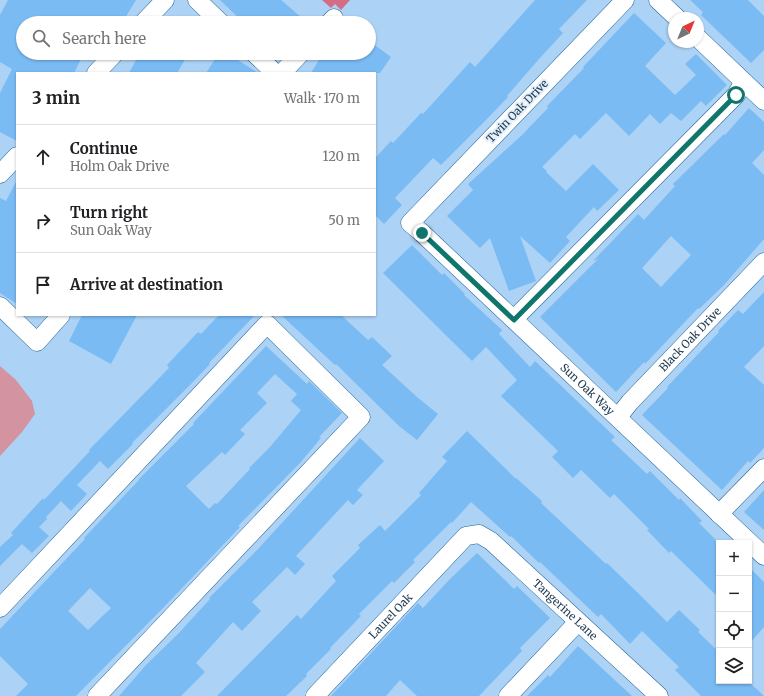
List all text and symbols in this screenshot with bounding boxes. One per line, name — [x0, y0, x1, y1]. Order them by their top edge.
north arrow — [668, 12, 704, 48]
search box — [16, 16, 376, 60]
icon: search — [30, 27, 52, 49]
text: Search here — [62, 29, 146, 48]
street label: Twin Oak Drive — [483, 76, 551, 146]
route start — [727, 86, 745, 104]
text: 3 min — [32, 87, 80, 109]
text: Walk · 170 m — [284, 90, 360, 107]
text: Continue — [70, 139, 138, 158]
icon: ahead — [32, 146, 54, 168]
text: 120 m — [322, 148, 360, 165]
text: Holm Oak Drive — [70, 158, 169, 175]
text: Turn right — [70, 203, 148, 222]
icon: right — [32, 210, 54, 232]
text: 50 m — [328, 212, 360, 229]
text: Sun Oak Way — [70, 222, 152, 239]
route end — [413, 224, 431, 242]
icon: arrive — [32, 274, 54, 296]
text: Arrive at destination — [70, 275, 223, 294]
street label: Black Oak Drive — [656, 304, 724, 374]
street label: Sun Oak Way — [557, 360, 618, 419]
map controls — [716, 540, 752, 684]
button: + — [716, 540, 752, 576]
street label: Tangerine Lane — [530, 576, 601, 643]
button: − — [716, 576, 752, 612]
street label: Laurel Oak — [366, 590, 415, 642]
button: locate — [716, 612, 752, 648]
button: layers — [716, 648, 752, 684]

